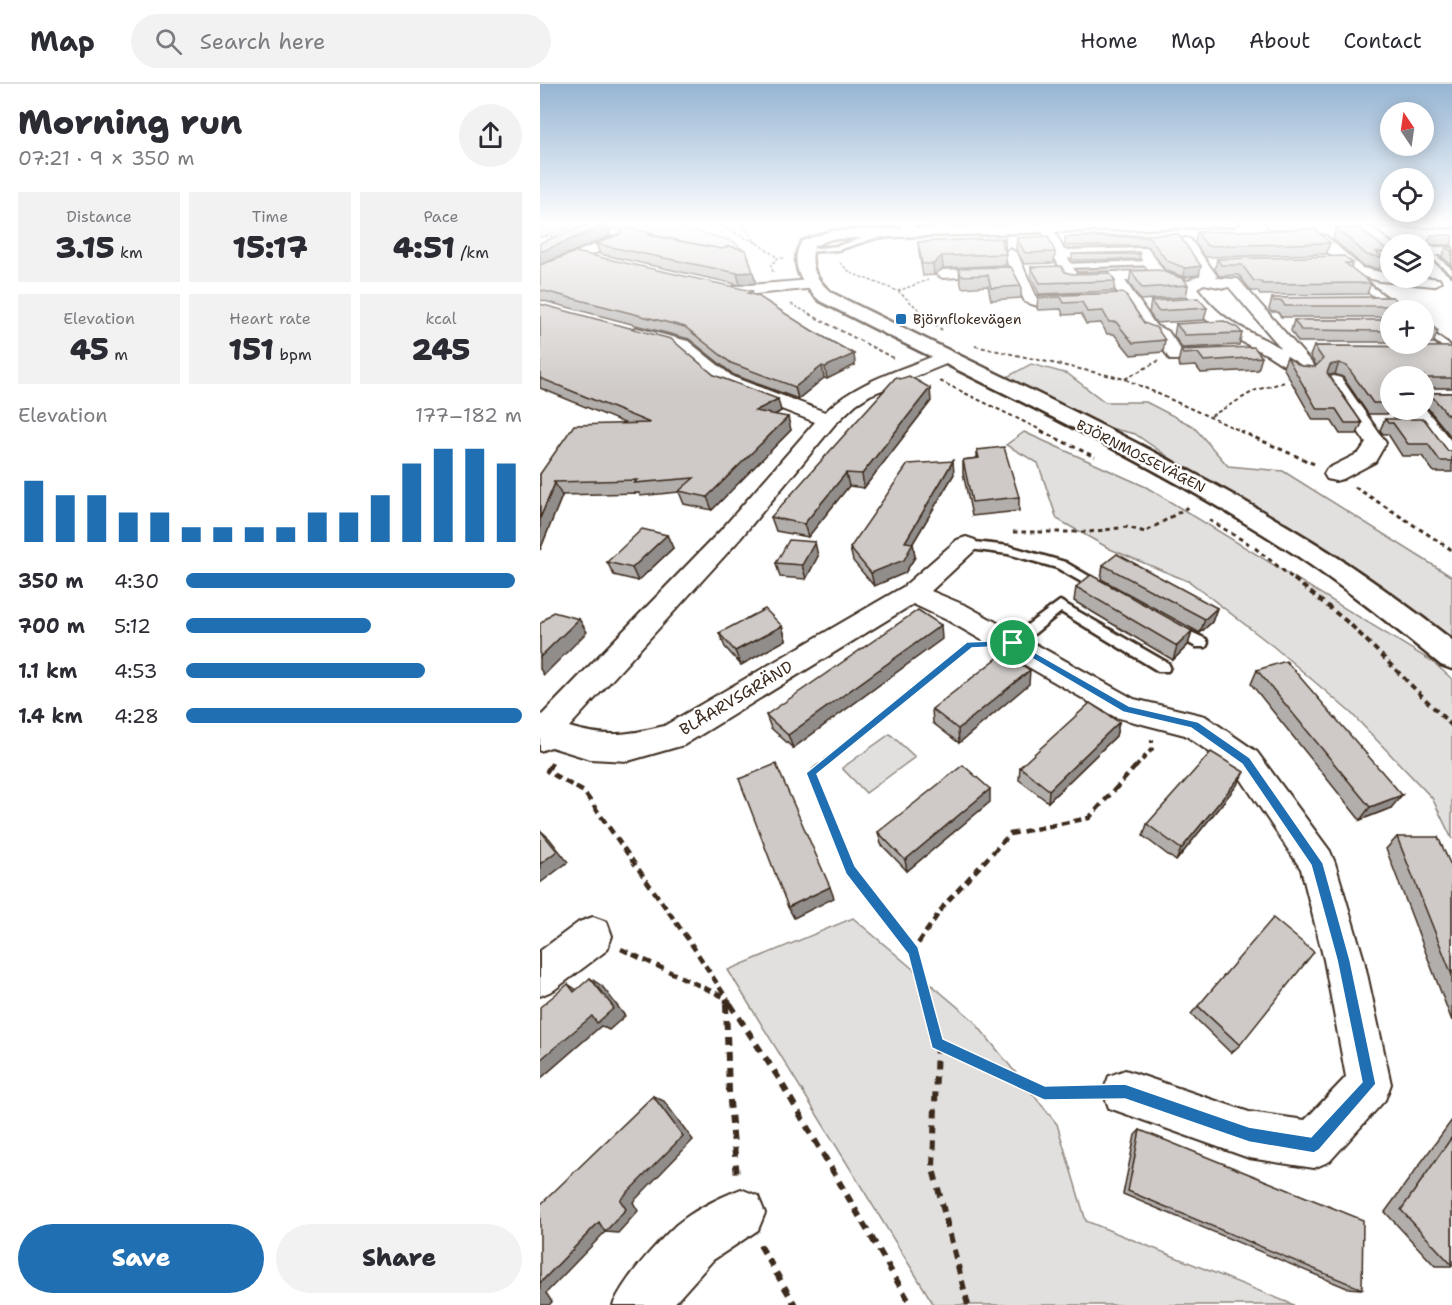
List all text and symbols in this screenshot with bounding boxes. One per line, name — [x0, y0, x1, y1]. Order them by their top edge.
search box — [131, 14, 551, 68]
text: Map — [30, 22, 95, 60]
icon: search — [152, 25, 185, 58]
text: Search here — [200, 27, 325, 56]
text: Home — [1080, 27, 1138, 55]
text: Map — [1171, 27, 1216, 55]
text: About — [1249, 27, 1310, 55]
text: Contact — [1343, 27, 1422, 55]
text: Morning run — [18, 100, 242, 145]
north arrow — [1380, 102, 1434, 156]
map controls — [1380, 102, 1434, 420]
button: share — [459, 104, 522, 167]
text: 07:21 · 9 × 350 m — [18, 145, 194, 171]
button: locate — [1380, 168, 1434, 222]
text: Distance — [66, 206, 132, 227]
text: Time — [252, 206, 288, 227]
text: Pace — [423, 206, 459, 227]
text: 3.15 — [55, 227, 115, 268]
text: 15:17 — [232, 227, 308, 268]
text: 4:51 — [393, 227, 455, 268]
button: layers — [1380, 234, 1434, 288]
text: km — [115, 242, 143, 263]
text: /km — [455, 242, 489, 263]
button: + — [1380, 300, 1434, 354]
text: Elevation — [63, 308, 135, 329]
text: Heart rate — [229, 308, 311, 329]
text: kcal — [425, 308, 457, 329]
place label: Björnflokevägen — [913, 310, 1022, 328]
marker: Björnflokevägen — [894, 312, 908, 326]
text: 45 — [70, 329, 109, 370]
text: 151 — [228, 329, 274, 370]
text: 245 — [412, 329, 470, 370]
text: m — [109, 344, 128, 365]
text: bpm — [274, 344, 312, 365]
button: − — [1380, 366, 1434, 420]
text: Elevation — [18, 402, 108, 428]
text: 177–182 m — [415, 402, 522, 428]
street label: BJÖRNMOSSEVÄGEN — [1073, 416, 1209, 496]
text: 350 m — [18, 568, 83, 594]
text: 4:30 — [114, 568, 159, 594]
text: 700 m — [18, 613, 85, 639]
text: 5:12 — [114, 613, 151, 639]
pin — [987, 617, 1038, 668]
icon: arrive — [996, 626, 1029, 659]
street label: BLÅARVSGRÄND — [675, 655, 797, 740]
text: 1.1 km — [18, 658, 77, 684]
text: 4:53 — [114, 658, 158, 684]
text: 1.4 km — [18, 703, 83, 729]
text: 4:28 — [114, 703, 159, 729]
button: Save — [18, 1224, 264, 1293]
button: Share — [276, 1224, 522, 1293]

